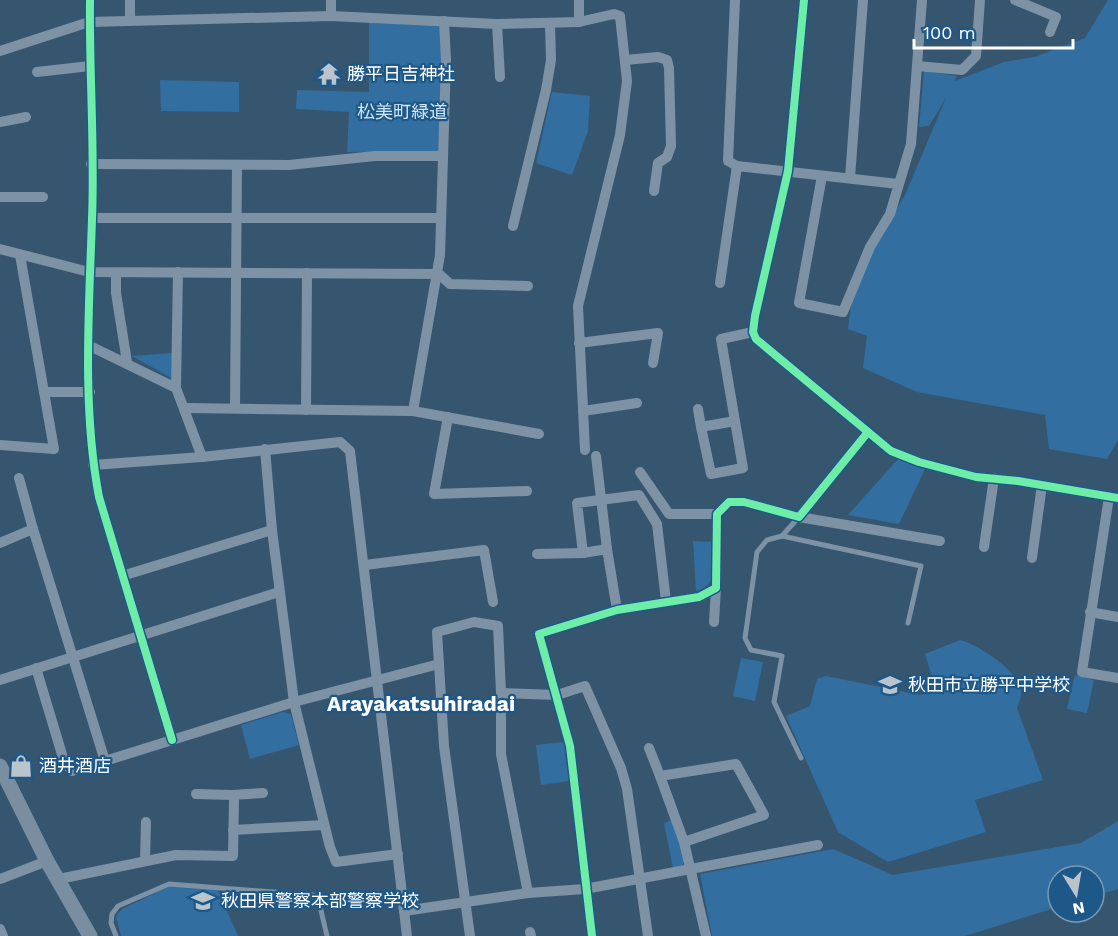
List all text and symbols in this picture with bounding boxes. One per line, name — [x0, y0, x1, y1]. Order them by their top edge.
scale bar — [914, 12, 1073, 50]
text: 100 m — [923, 22, 976, 43]
temple icon: 勝平日吉神社 — [316, 61, 342, 87]
place label: 勝平日吉神社 — [347, 63, 455, 84]
park label: 松美町緑道 — [357, 101, 447, 122]
school or university icon: 秋田市立勝平中学校 — [877, 672, 903, 698]
place label: 秋田市立勝平中学校 — [908, 674, 1070, 695]
district label: Arayakatsuhiradai — [327, 691, 515, 716]
shop icon: 酒井酒店 — [8, 753, 34, 779]
place label: 酒井酒店 — [39, 755, 111, 776]
north arrow — [1046, 864, 1106, 924]
school or university icon: 秋田県警察本部警察学校 — [190, 888, 216, 914]
place label: 秋田県警察本部警察学校 — [221, 890, 419, 911]
text: N — [1071, 898, 1086, 919]

